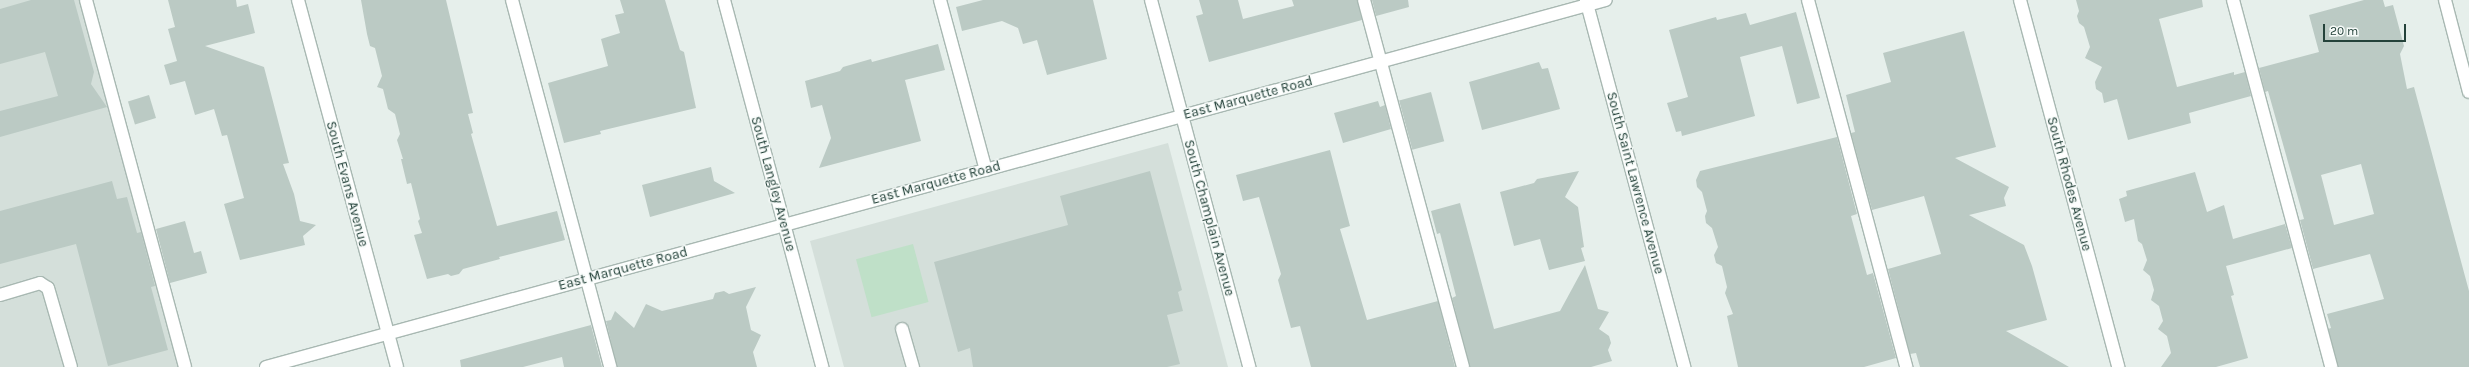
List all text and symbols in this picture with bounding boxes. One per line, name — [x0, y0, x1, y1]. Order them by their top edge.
scale bar — [2325, 16, 2408, 42]
text: 20 m — [2330, 24, 2358, 38]
street label: East Marquette Road — [1181, 73, 1315, 123]
street label: South Saint Lawrence Avenue — [1603, 90, 1667, 276]
street label: South Langley Avenue — [747, 115, 799, 253]
street label: South Rhodes Avenue — [2043, 115, 2095, 253]
street label: South Evans Avenue — [322, 119, 372, 249]
street label: South Champlain Avenue — [1180, 138, 1238, 298]
street label: East Marquette Road — [869, 158, 1003, 208]
street label: East Marquette Road — [556, 244, 690, 294]

